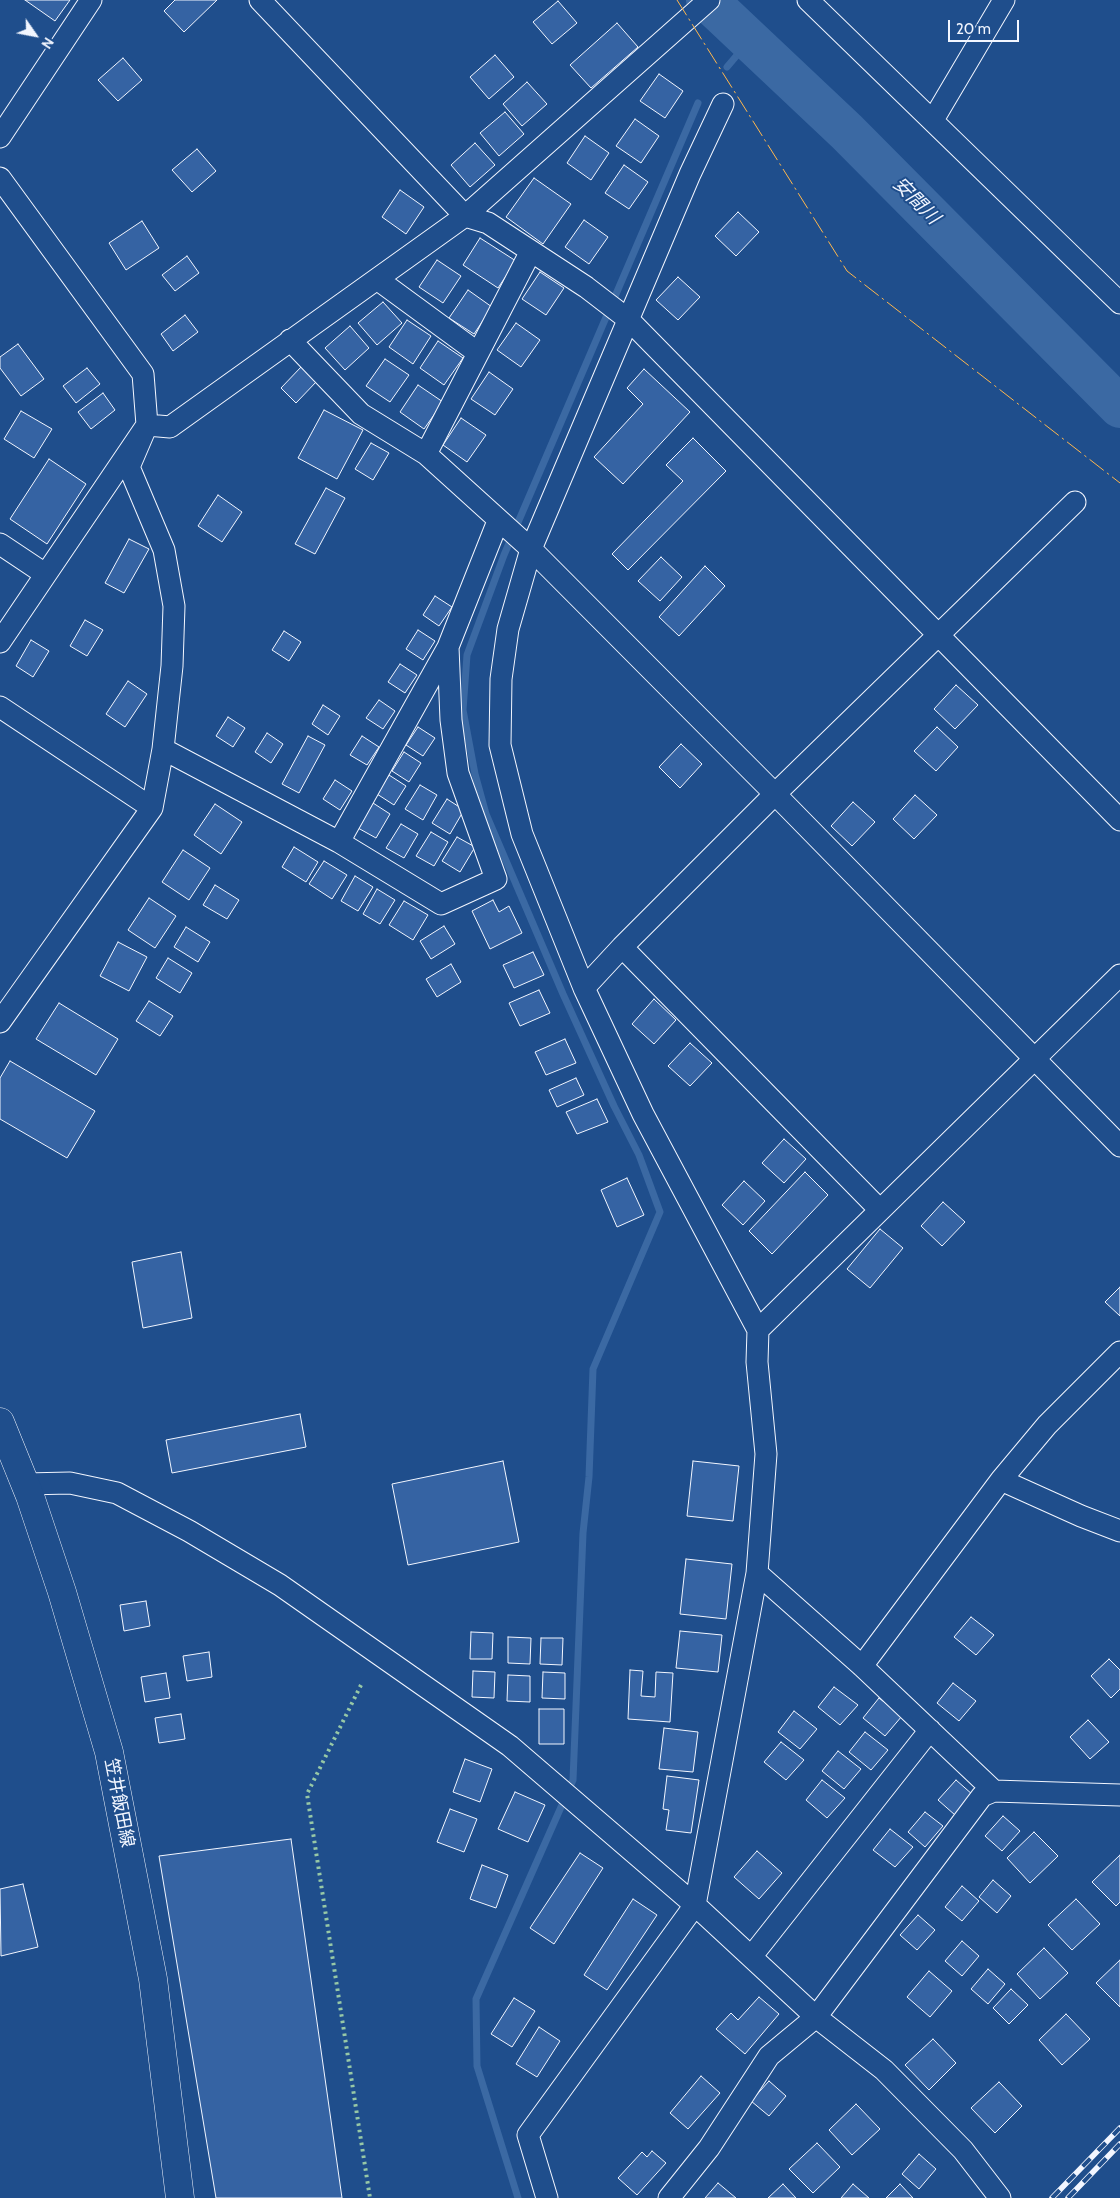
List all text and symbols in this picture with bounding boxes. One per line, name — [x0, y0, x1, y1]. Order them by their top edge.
north arrow — [10, 10, 60, 60]
scale bar — [950, 10, 1021, 42]
text: 20 m — [956, 20, 991, 38]
text: N — [37, 34, 58, 52]
water label: 安間川 — [888, 173, 944, 229]
street label: 笠井飯田線 — [100, 1757, 138, 1849]

